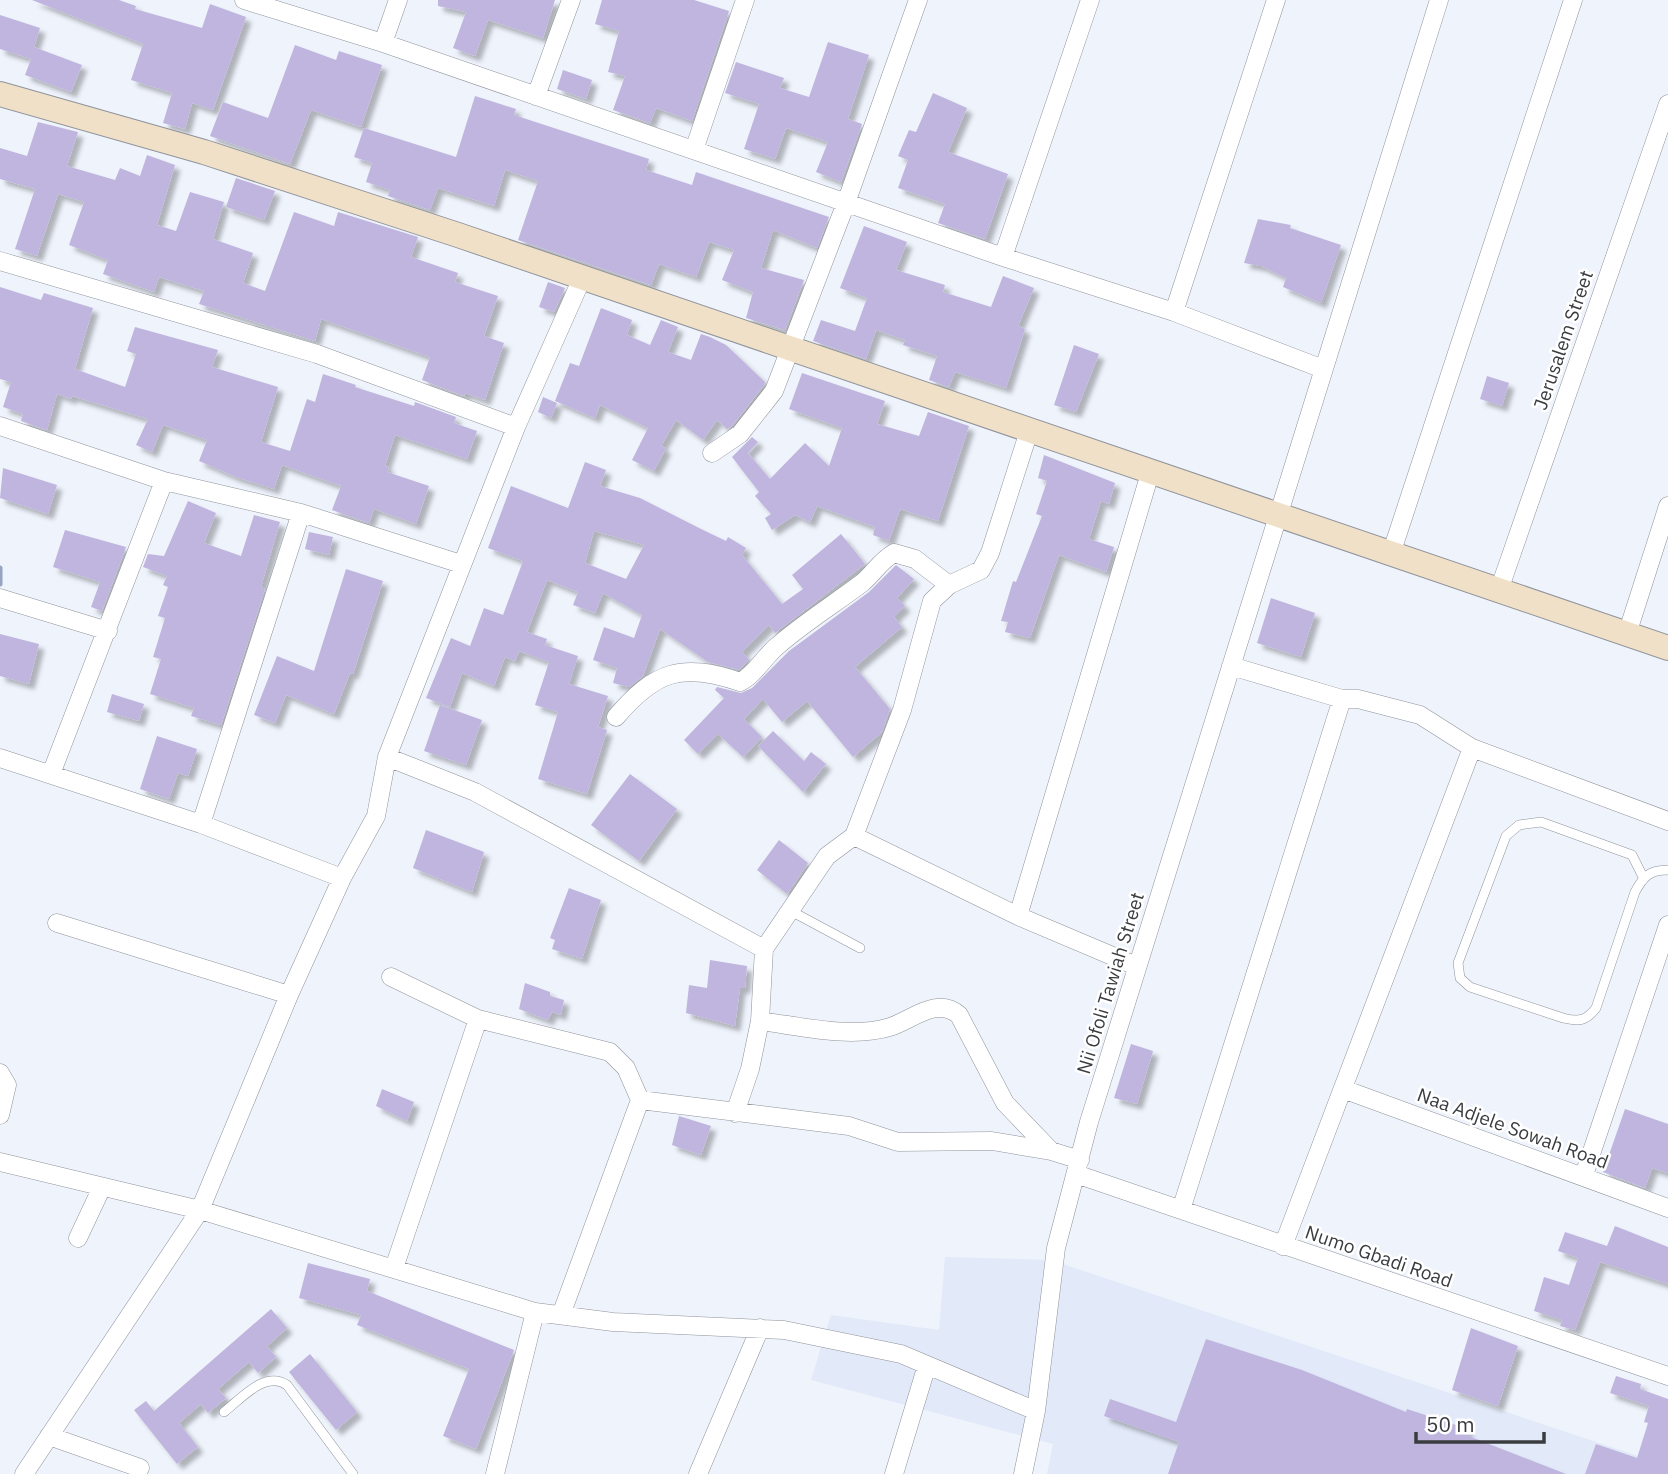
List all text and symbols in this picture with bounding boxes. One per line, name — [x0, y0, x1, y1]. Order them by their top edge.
street label: Jerusalem Street — [1528, 267, 1598, 413]
street label: Nii Ofoli Tawiah Street — [1071, 889, 1149, 1077]
street label: Naa Adjele Sowah Road — [1414, 1082, 1612, 1174]
street label: Numo Gbadi Road — [1302, 1220, 1456, 1292]
scale bar — [1416, 1400, 1544, 1444]
text: 50 m — [1426, 1410, 1475, 1438]

